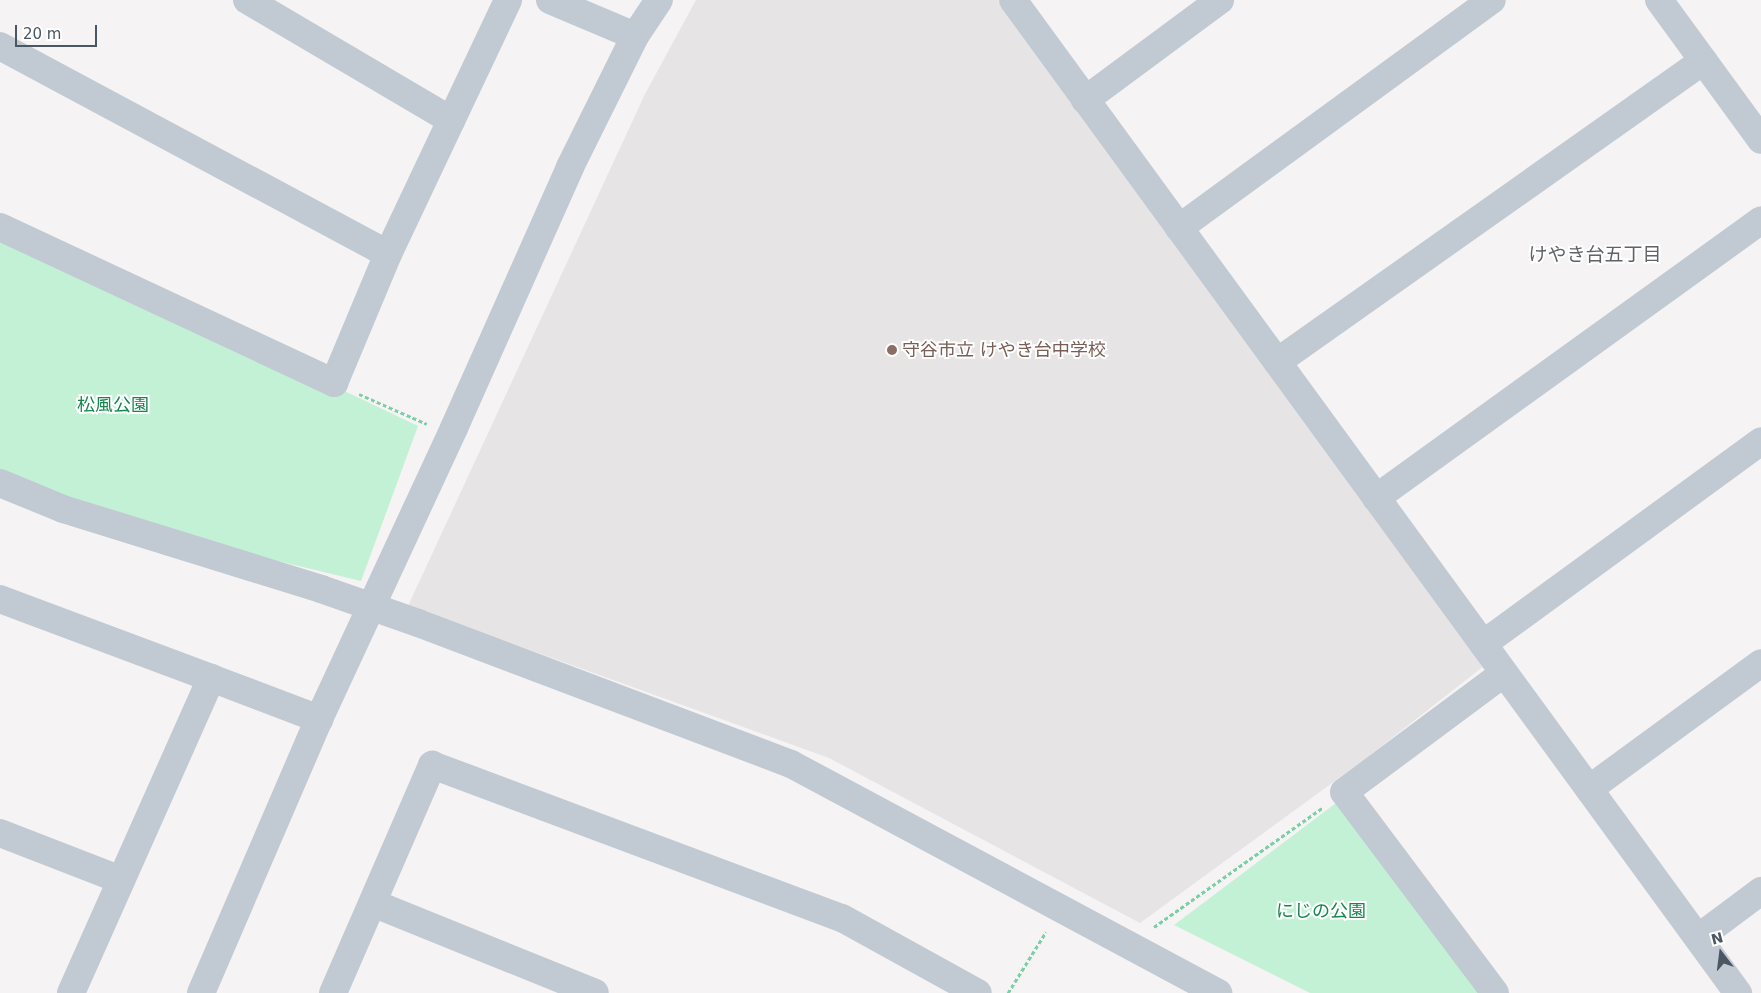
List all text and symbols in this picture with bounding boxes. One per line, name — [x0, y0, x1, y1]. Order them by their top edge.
scale bar — [18, 15, 100, 47]
text: 20 m — [23, 25, 61, 43]
district label: けやき台五丁目 — [1529, 244, 1661, 266]
place label: 守谷市立 けやき台中学校 — [902, 339, 1106, 361]
marker: 守谷市立 けやき台中学校 — [886, 344, 898, 356]
park label: 松風公園 — [77, 394, 149, 416]
park label: にじの公園 — [1276, 900, 1366, 922]
north arrow — [1696, 928, 1746, 978]
text: N — [1709, 929, 1725, 948]

